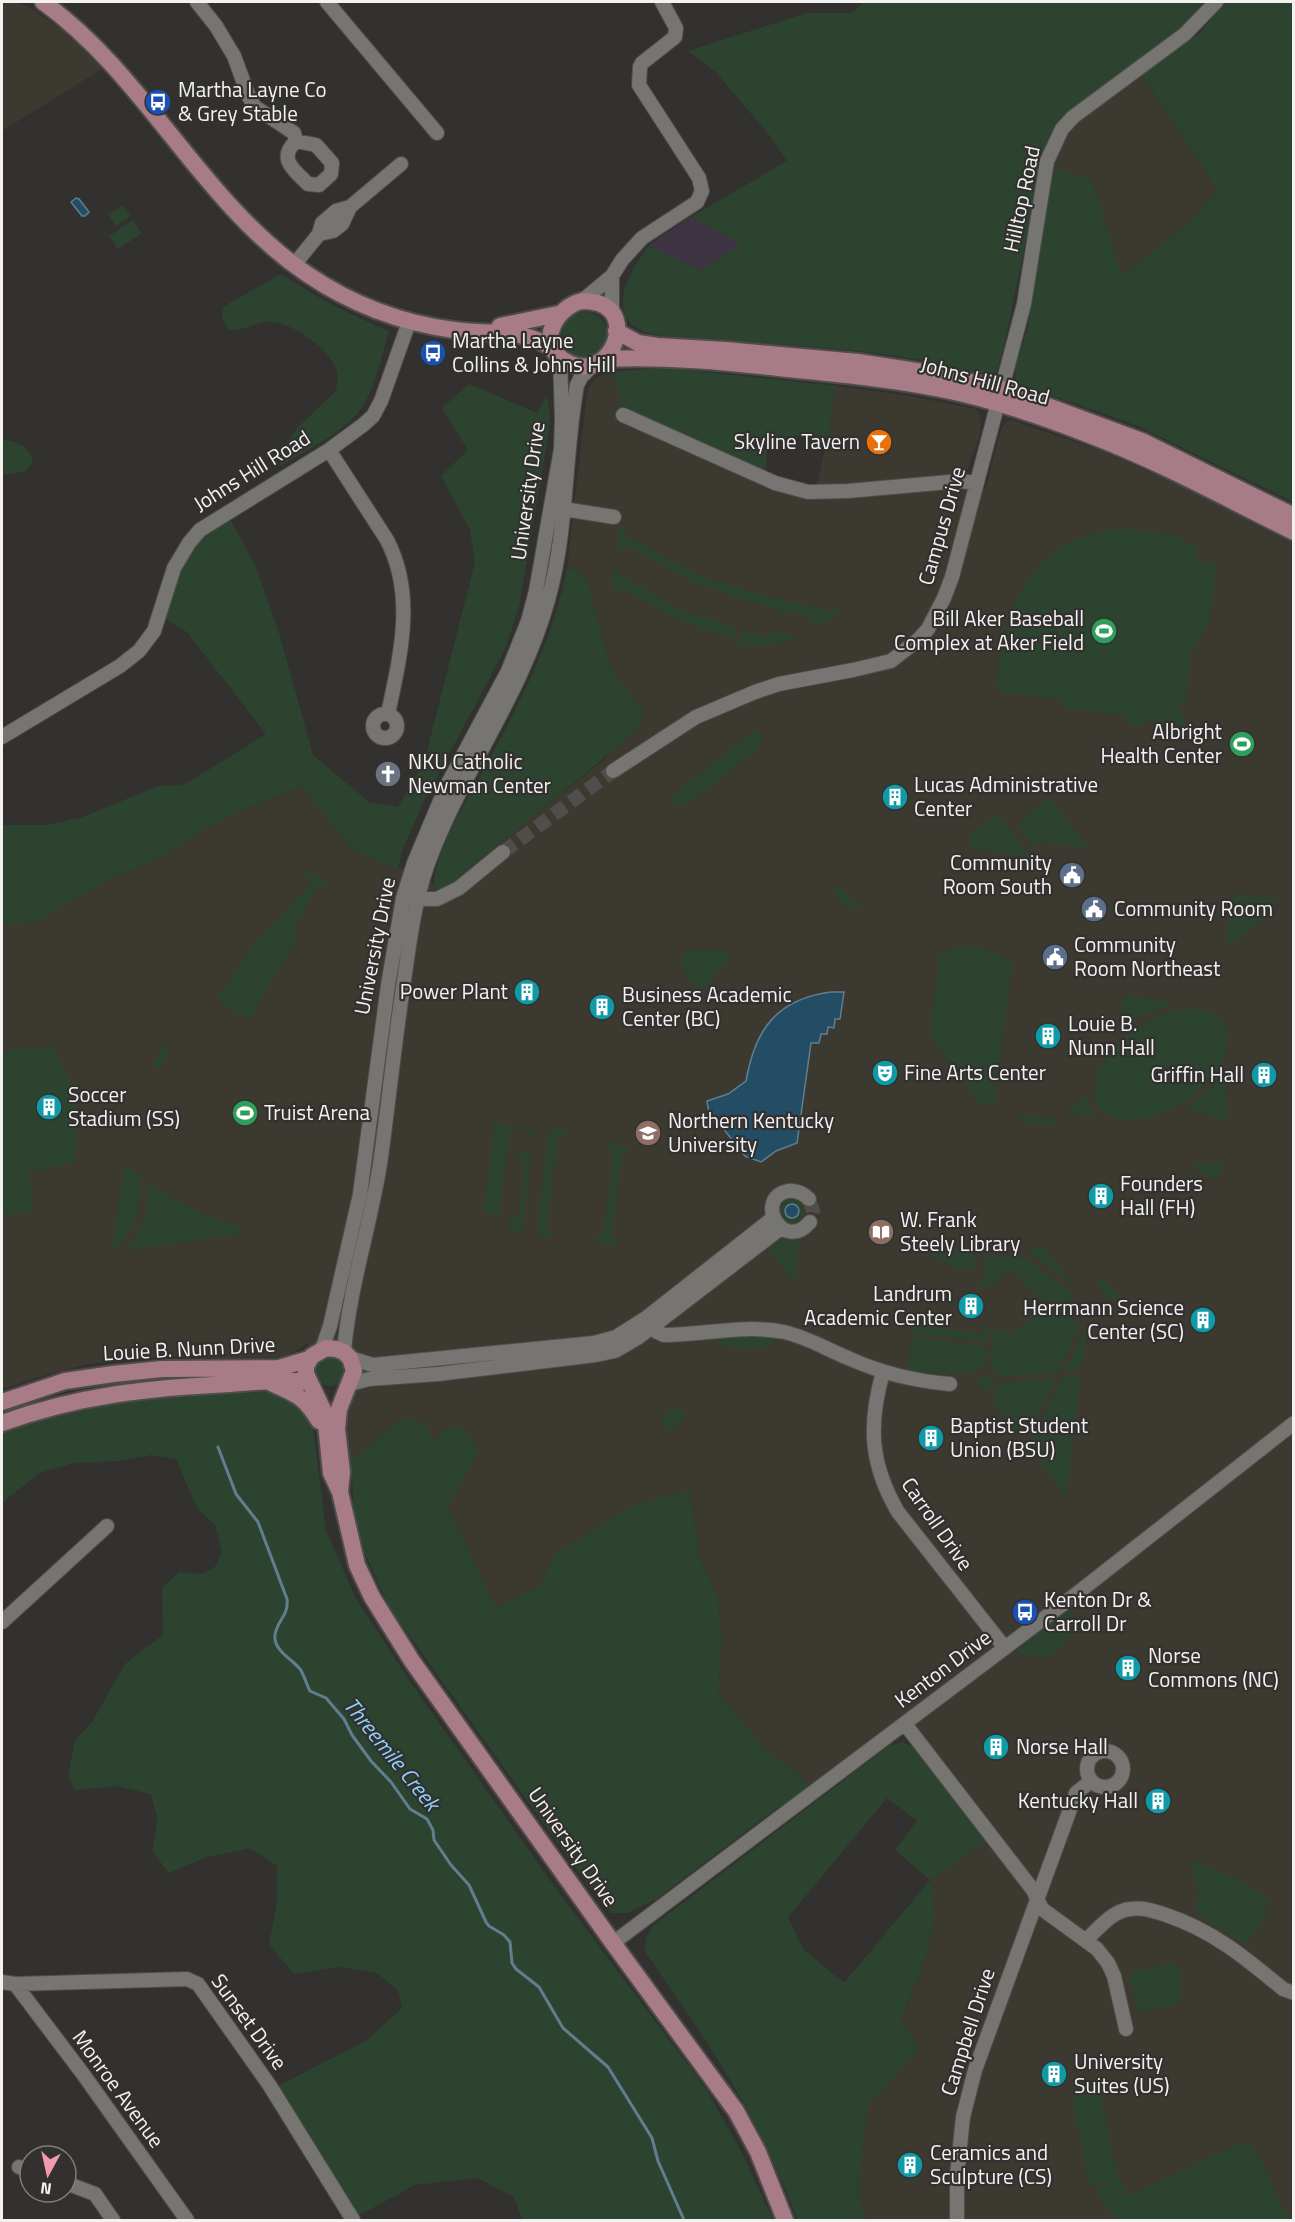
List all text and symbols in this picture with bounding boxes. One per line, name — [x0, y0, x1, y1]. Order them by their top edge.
place label: Martha Layne Co & Grey Stable — [178, 73, 327, 129]
bus stop icon: Martha Layne Co & Grey Stable — [143, 87, 173, 117]
street label: Hilltop Road — [994, 143, 1048, 255]
place label: Martha Layne Collins & Johns Hill — [452, 324, 616, 380]
bus stop icon: Martha Layne Collins & Johns Hill — [418, 338, 448, 368]
street label: Johns Hill Road — [917, 347, 1053, 413]
street label: University Drive — [501, 420, 553, 562]
street label: Johns Hill Road — [187, 421, 316, 519]
place label: Skyline Tavern — [734, 425, 860, 457]
bar icon: Skyline Tavern — [864, 427, 894, 457]
street label: Campus Drive — [909, 463, 973, 589]
place label: Bill Aker Baseball Complex at Aker Field — [894, 602, 1084, 658]
sports icon: Bill Aker Baseball Complex at Aker Field — [1089, 616, 1119, 646]
place label: Albright Health Center — [1100, 715, 1223, 771]
sports icon: Albright Health Center — [1227, 729, 1257, 759]
place label: NKU Catholic Newman Center — [408, 745, 551, 801]
church icon: NKU Catholic Newman Center — [373, 759, 403, 789]
place label: Lucas Administrative Center — [914, 768, 1098, 824]
building icon: Lucas Administrative Center — [880, 782, 910, 812]
place label: Community Room South — [943, 846, 1052, 902]
public building icon: Community Room South — [1057, 860, 1087, 890]
street label: University Drive — [345, 874, 403, 1017]
place label: Community Room — [1114, 892, 1273, 924]
public building icon: Community Room — [1079, 894, 1109, 924]
place label: Community Room Northeast — [1074, 928, 1221, 984]
public building icon: Community Room Northeast — [1040, 942, 1070, 972]
place label: Power Plant — [400, 975, 509, 1007]
building icon: Power Plant — [512, 977, 542, 1007]
place label: Business Academic Center (BC) — [622, 978, 792, 1034]
building icon: Business Academic Center (BC) — [587, 992, 617, 1022]
place label: Louie B. Nunn Hall — [1068, 1007, 1155, 1063]
building icon: Louie B. Nunn Hall — [1033, 1021, 1063, 1051]
place label: Fine Arts Center — [904, 1056, 1046, 1088]
theatre icon: Fine Arts Center — [870, 1058, 900, 1088]
place label: Griffin Hall — [1150, 1058, 1244, 1090]
building icon: Griffin Hall — [1249, 1060, 1279, 1090]
place label: Soccer Stadium (SS) — [68, 1078, 180, 1134]
building icon: Soccer Stadium (SS) — [34, 1092, 64, 1122]
place label: Truist Arena — [264, 1096, 370, 1128]
sports icon: Truist Arena — [230, 1098, 260, 1128]
place label: Northern Kentucky University — [668, 1104, 834, 1160]
school or university icon: Northern Kentucky University — [633, 1118, 663, 1148]
place label: Founders Hall (FH) — [1120, 1167, 1203, 1223]
building icon: Founders Hall (FH) — [1086, 1181, 1116, 1211]
place label: W. Frank Steely Library — [900, 1203, 1020, 1259]
library icon: W. Frank Steely Library — [866, 1217, 896, 1247]
place label: Landrum Academic Center — [804, 1277, 952, 1333]
building icon: Landrum Academic Center — [956, 1291, 986, 1321]
place label: Herrmann Science Center (SC) — [1023, 1291, 1184, 1347]
building icon: Herrmann Science Center (SC) — [1188, 1305, 1218, 1335]
street label: Louie B. Nunn Drive — [102, 1328, 276, 1368]
place label: Baptist Student Union (BSU) — [950, 1409, 1089, 1465]
building icon: Baptist Student Union (BSU) — [916, 1423, 946, 1453]
street label: Carroll Drive — [894, 1470, 982, 1577]
place label: Kenton Dr & Carroll Dr — [1044, 1583, 1152, 1639]
bus stop icon: Kenton Dr & Carroll Dr — [1010, 1597, 1040, 1627]
street label: Kenton Drive — [887, 1621, 997, 1715]
place label: Norse Commons (NC) — [1148, 1639, 1279, 1695]
building icon: Norse Commons (NC) — [1113, 1653, 1143, 1683]
water label: Threemile Creek — [336, 1690, 450, 1820]
place label: Norse Hall — [1016, 1730, 1108, 1762]
building icon: Norse Hall — [981, 1732, 1011, 1762]
street label: University Drive — [521, 1780, 627, 1913]
place label: Kentucky Hall — [1018, 1784, 1138, 1816]
building icon: Kentucky Hall — [1143, 1786, 1173, 1816]
street label: Campbell Drive — [931, 1964, 1003, 2100]
street label: Sunset Drive — [204, 1967, 296, 2076]
street label: Monroe Avenue — [65, 2023, 173, 2154]
place label: University Suites (US) — [1074, 2045, 1170, 2101]
building icon: University Suites (US) — [1039, 2059, 1069, 2089]
place label: Ceramics and Sculpture (CS) — [930, 2136, 1052, 2192]
north arrow — [18, 2144, 78, 2204]
building icon: Ceramics and Sculpture (CS) — [895, 2150, 925, 2180]
text: N — [39, 2176, 53, 2202]

